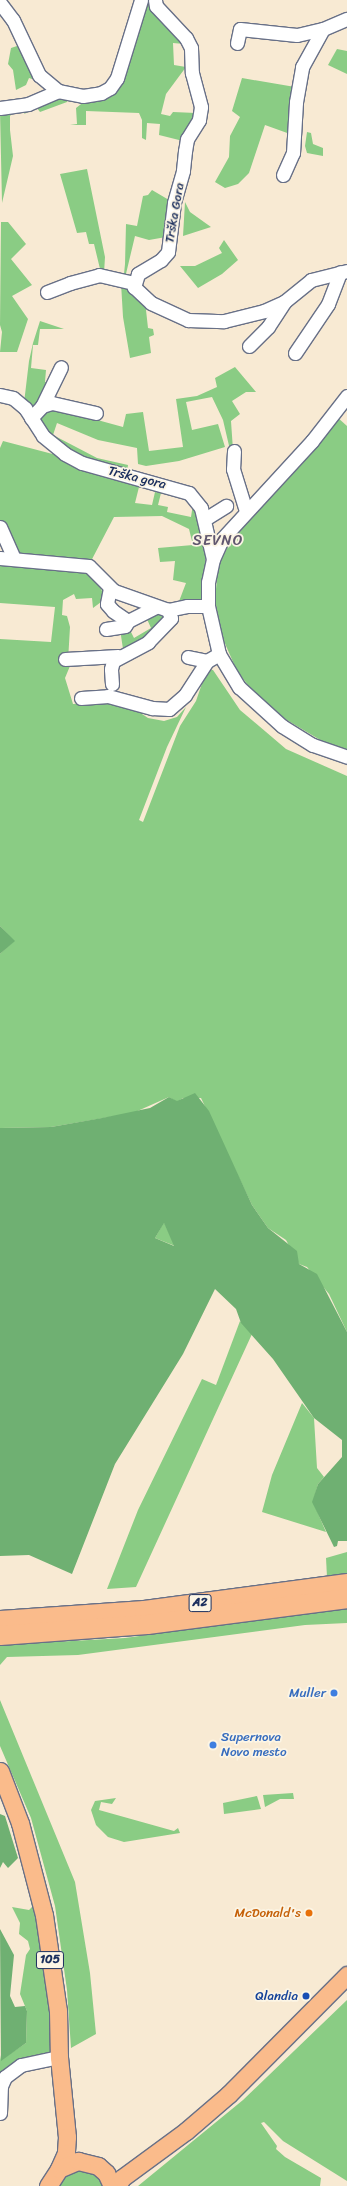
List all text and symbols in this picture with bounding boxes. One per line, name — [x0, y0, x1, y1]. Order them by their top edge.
street label: Trška Gora — [162, 182, 188, 244]
street label: Trška gora — [106, 463, 168, 493]
district label: SEVNO — [192, 532, 244, 550]
road number: A2 — [188, 1593, 212, 1613]
place label: Muller — [289, 1685, 326, 1701]
marker: Muller — [329, 1688, 339, 1698]
place label: Supernova Novo mesto — [221, 1730, 287, 1761]
marker: Supernova Novo mesto — [208, 1740, 218, 1750]
place label: McDonald's — [235, 1905, 301, 1921]
marker: McDonald's — [304, 1908, 314, 1918]
road number: 105 — [35, 1950, 65, 1970]
place label: Qlandia — [255, 1988, 298, 2004]
marker: Qlandia — [301, 1991, 311, 2001]

